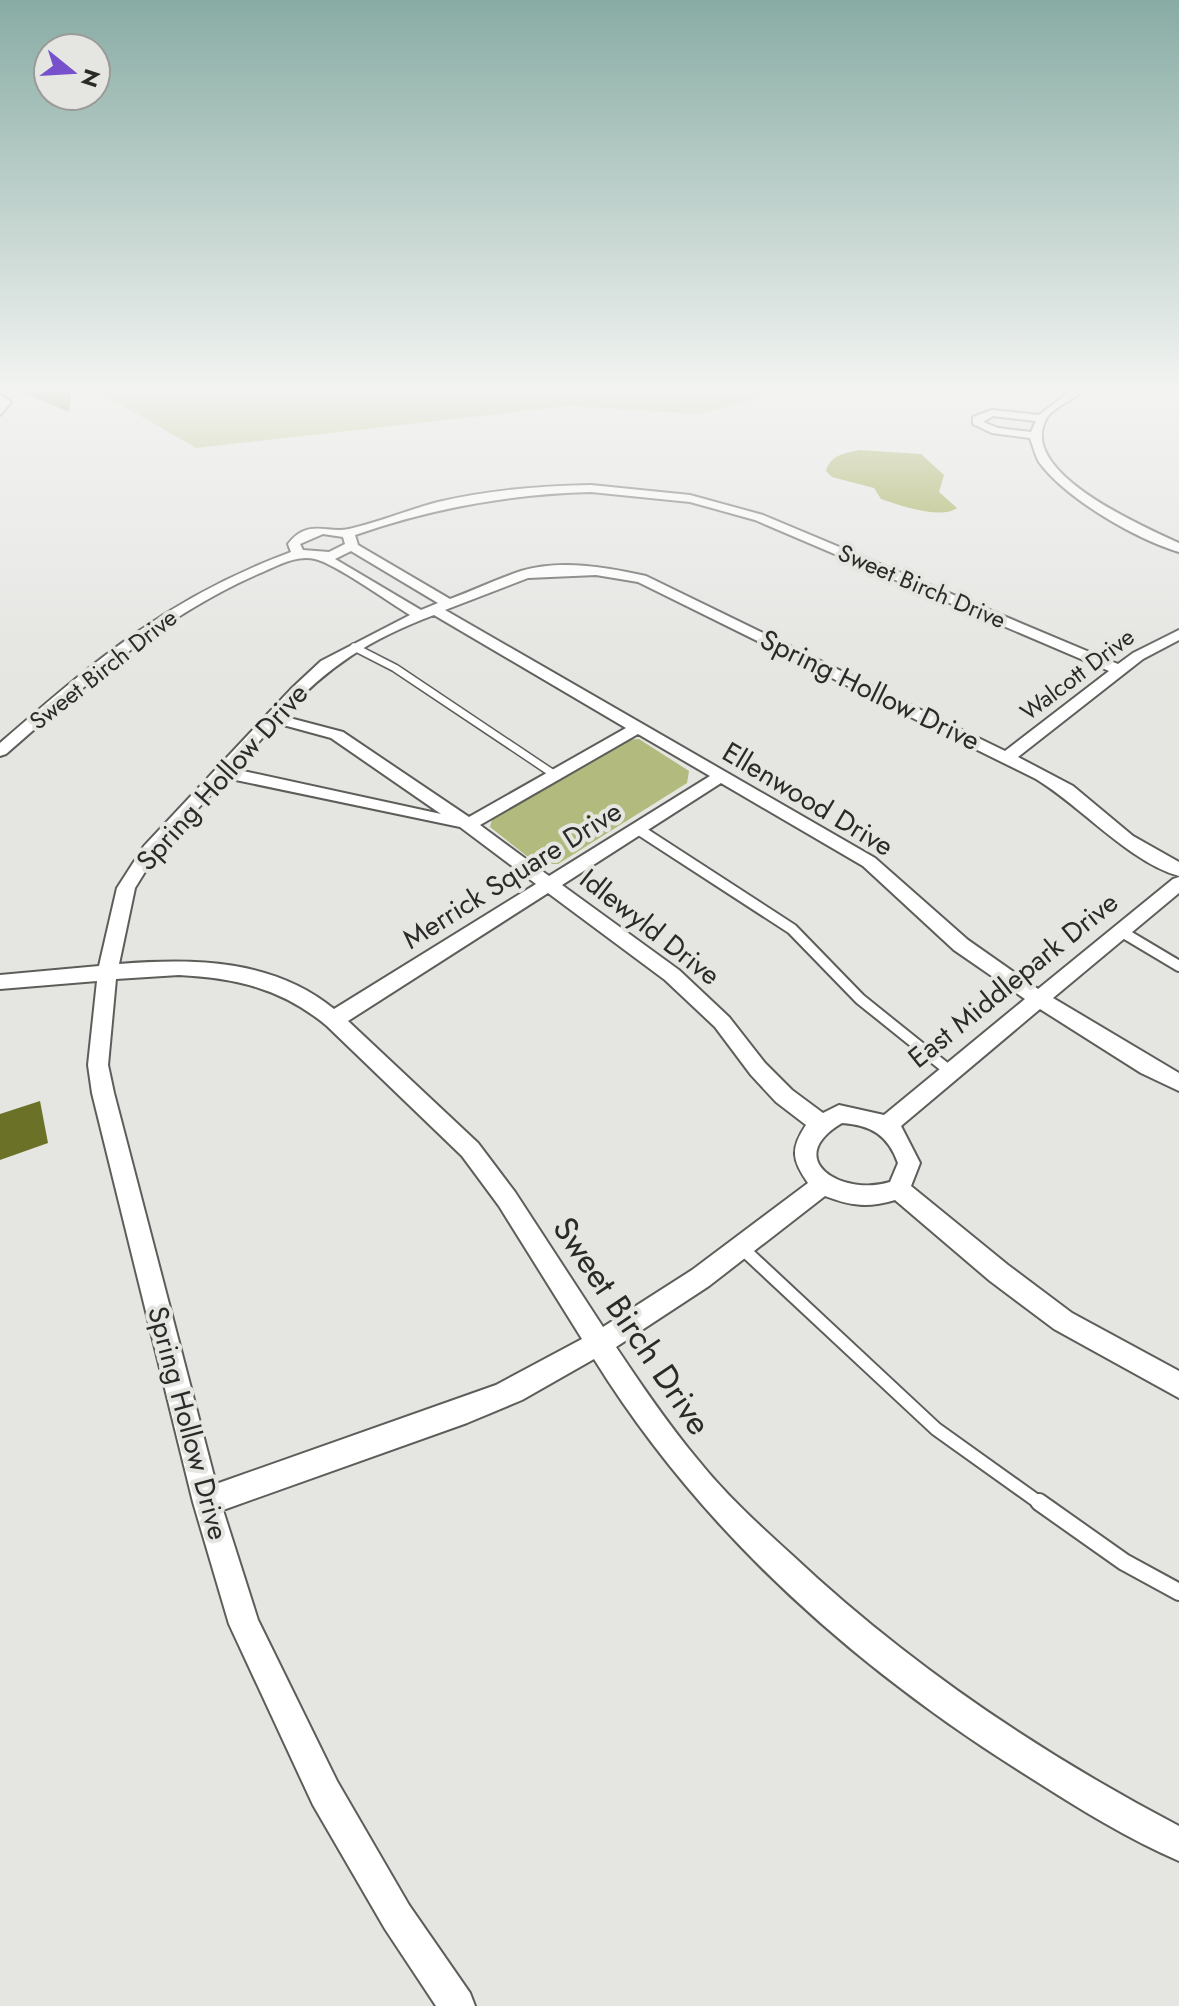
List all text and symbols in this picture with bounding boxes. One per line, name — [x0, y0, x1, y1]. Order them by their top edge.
north arrow — [32, 32, 112, 112]
text: N — [73, 65, 109, 91]
street label: Sweet Birch Drive — [833, 535, 1011, 637]
street label: Sweet Birch Drive — [22, 600, 184, 738]
street label: Spring Hollow Drive — [753, 619, 987, 761]
street label: Walcott Drive — [1013, 619, 1141, 729]
street label: Spring Hollow Drive — [126, 674, 318, 880]
street label: Ellenwood Drive — [715, 732, 901, 866]
street label: Merrick Square Drive — [395, 791, 629, 959]
street label: Idlewyld Drive — [571, 859, 729, 995]
street label: East Middlepark Drive — [899, 882, 1127, 1078]
street label: Sweet Birch Drive — [541, 1207, 723, 1445]
street label: Spring Hollow Drive — [137, 1302, 239, 1544]

